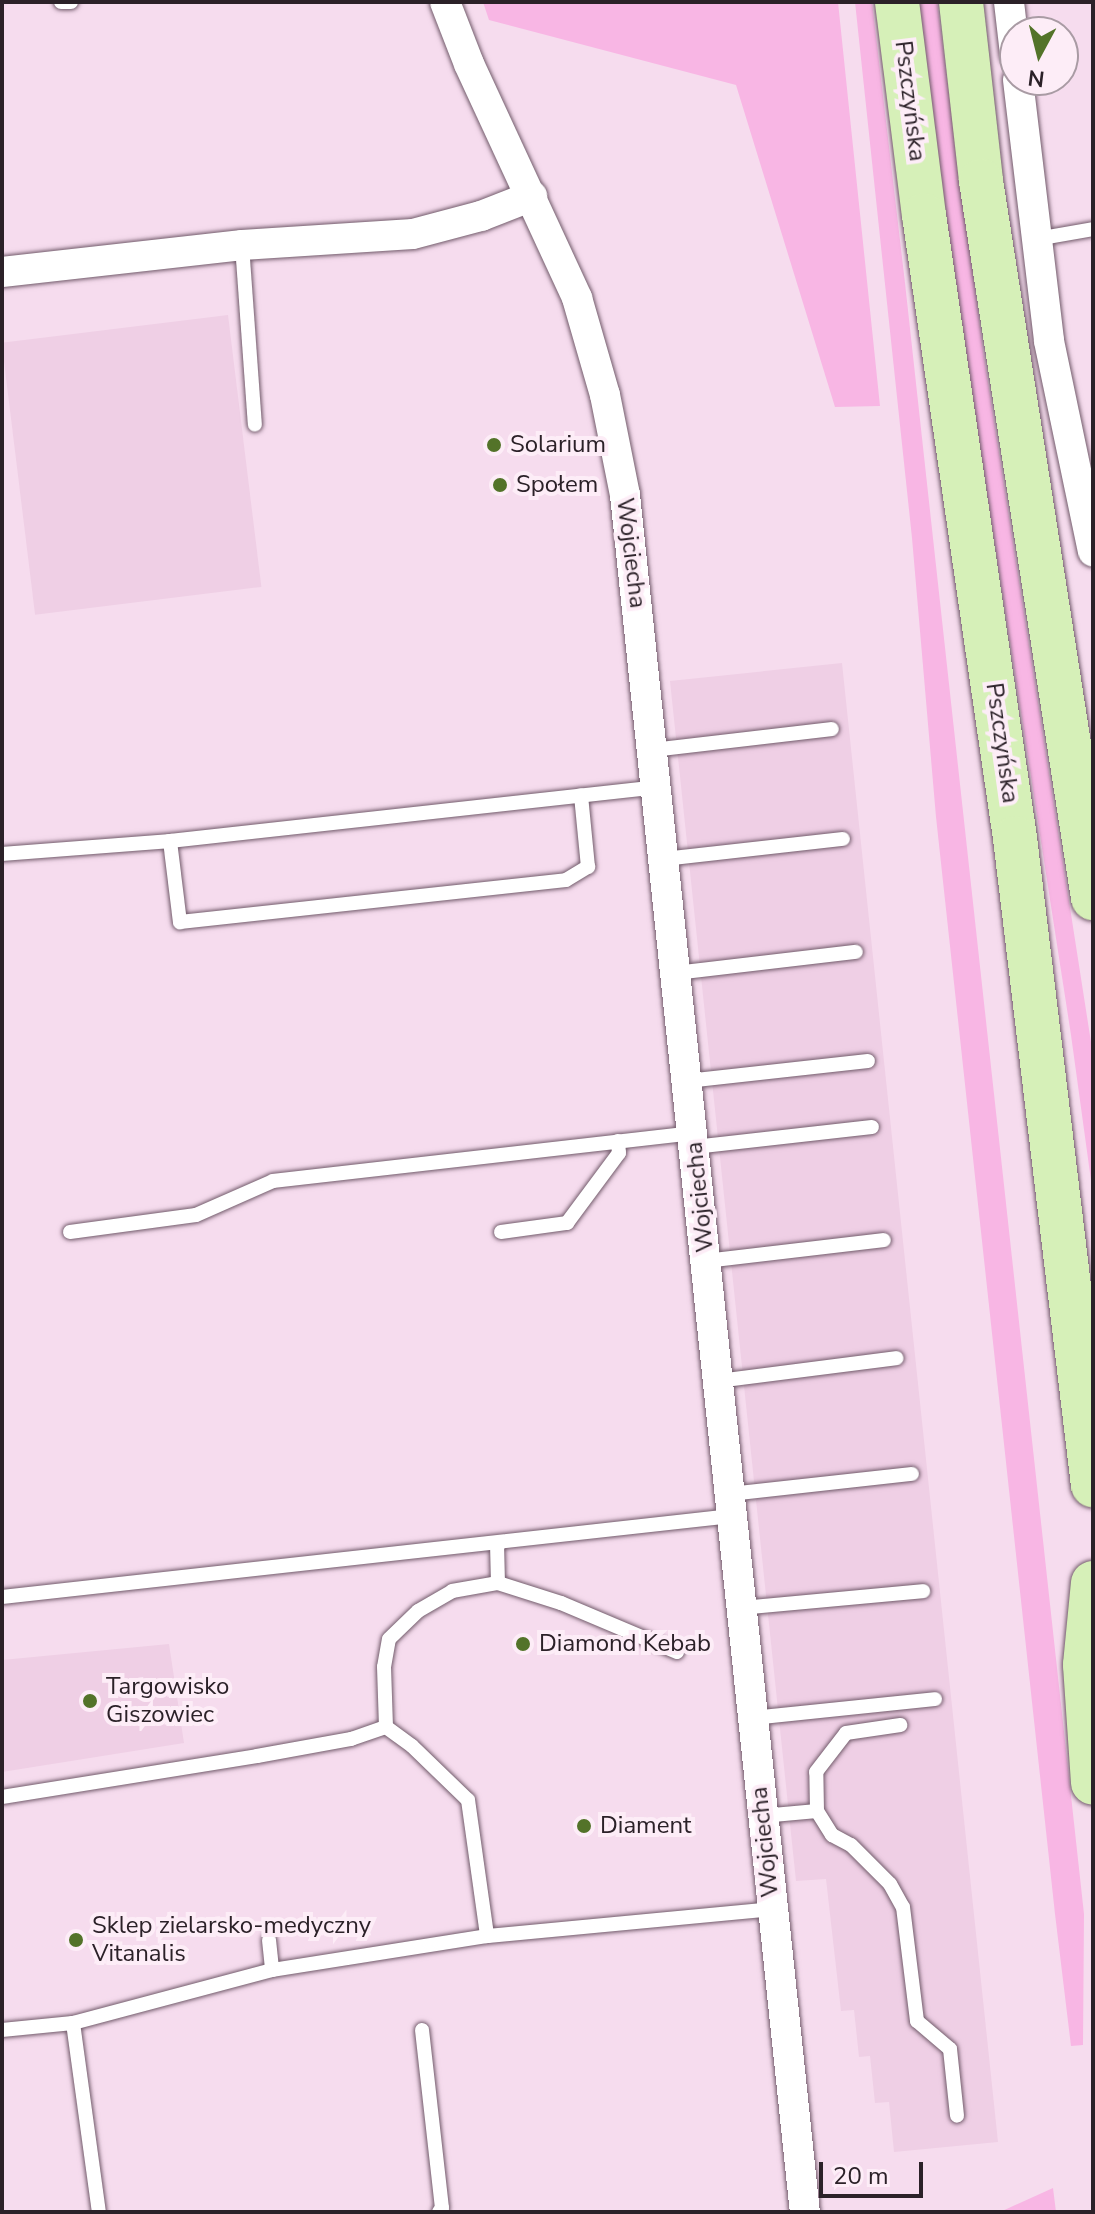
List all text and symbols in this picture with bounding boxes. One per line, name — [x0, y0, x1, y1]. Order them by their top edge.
north arrow — [999, 16, 1079, 96]
street label: Pszczyńska — [888, 39, 932, 163]
text: N — [1026, 62, 1046, 94]
place label: Solarium — [510, 431, 606, 459]
marker: Solarium — [485, 436, 503, 454]
place label: Społem — [516, 471, 598, 499]
marker: Społem — [491, 476, 509, 494]
street label: Wojciecha — [610, 496, 652, 610]
street label: Pszczyńska — [979, 681, 1025, 805]
street label: Wojciecha — [680, 1140, 720, 1254]
place label: Diamond Kebab — [539, 1630, 711, 1658]
marker: Diamond Kebab — [514, 1635, 532, 1653]
place label: Targowisko Giszowiec — [106, 1673, 229, 1729]
marker: Targowisko Giszowiec — [81, 1692, 99, 1710]
street label: Wojciecha — [745, 1785, 785, 1899]
place label: Diament — [600, 1812, 691, 1840]
marker: Diament — [575, 1817, 593, 1835]
place label: Sklep zielarsko-medyczny Vitanalis — [92, 1912, 371, 1968]
marker: Sklep zielarsko-medyczny Vitanalis — [67, 1931, 85, 1949]
scale bar — [823, 2146, 927, 2196]
text: 20 m — [833, 2160, 889, 2192]

